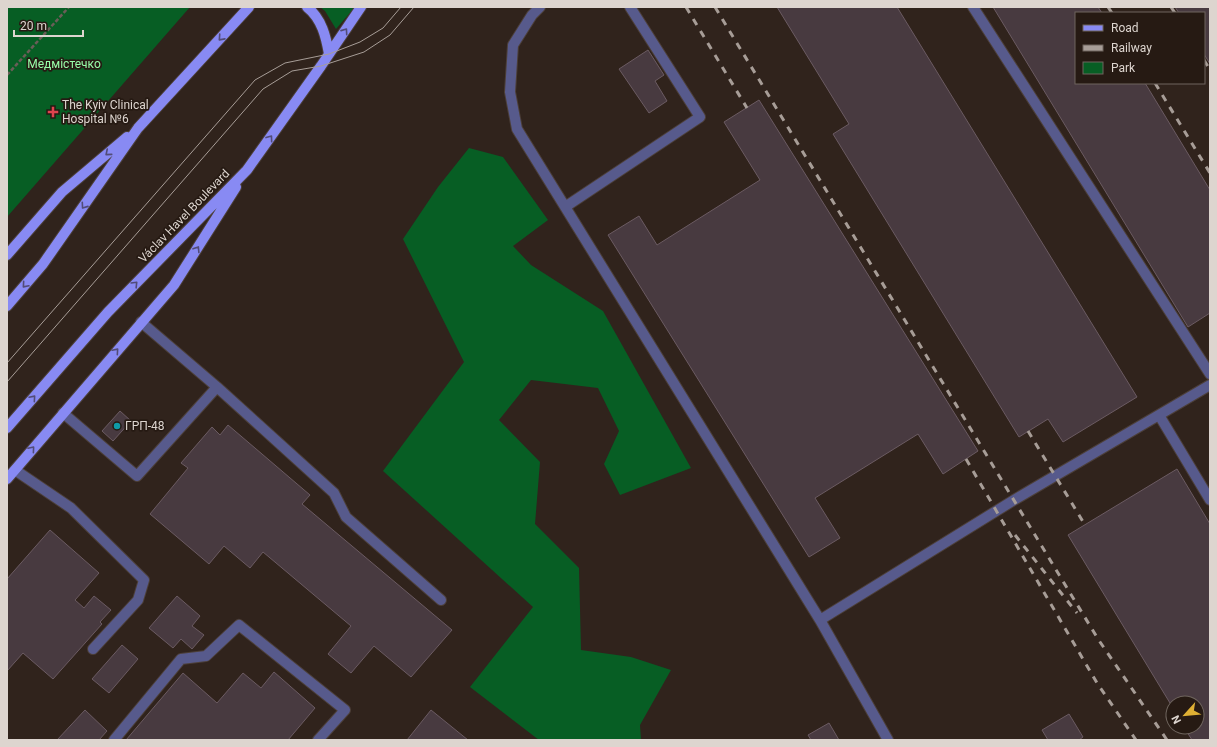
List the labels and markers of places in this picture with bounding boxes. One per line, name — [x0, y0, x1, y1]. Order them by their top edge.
place label: The Kyiv Clinical Hospital №6 — [62, 98, 149, 126]
marker: The Kyiv Clinical Hospital №6 — [47, 106, 59, 118]
place label: ГРП-48 — [125, 419, 165, 433]
marker: ГРП-48 — [112, 421, 122, 431]

